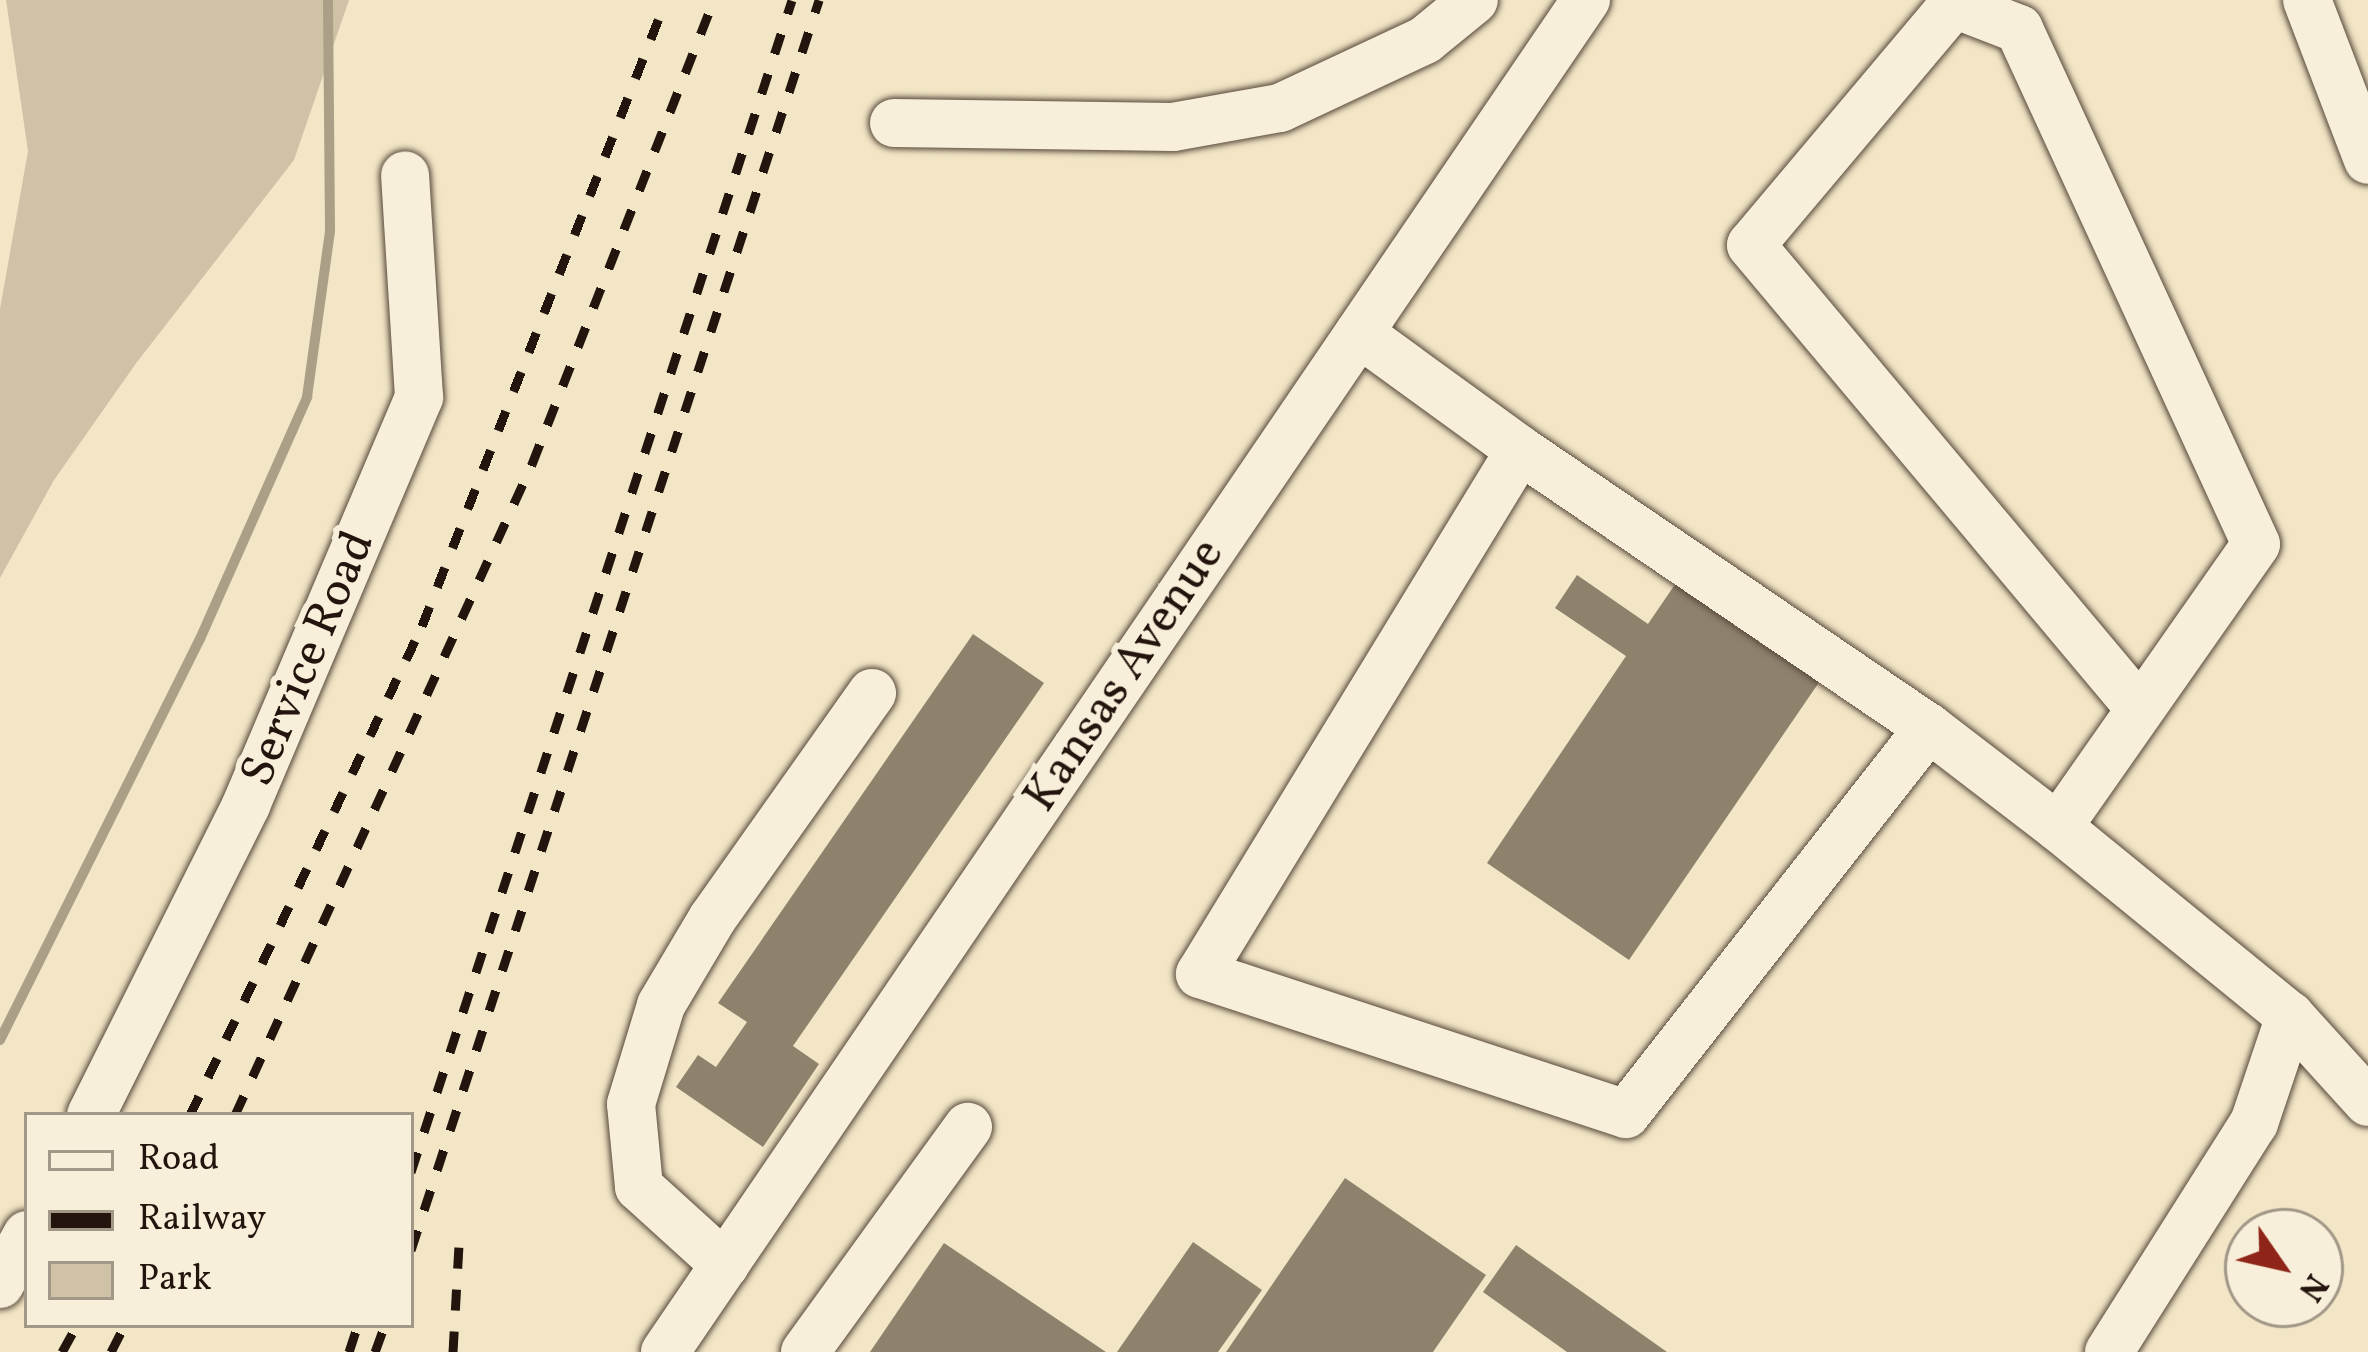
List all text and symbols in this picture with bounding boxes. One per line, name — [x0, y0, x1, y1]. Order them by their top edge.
street label: Service Road — [229, 523, 389, 795]
street label: Kansas Avenue — [1013, 529, 1237, 823]
legend — [24, 1112, 414, 1328]
text: Road — [138, 1135, 219, 1185]
text: Railway — [138, 1195, 266, 1245]
north arrow — [2224, 1208, 2344, 1328]
text: Park — [138, 1255, 212, 1305]
text: N — [2286, 1264, 2337, 1309]

